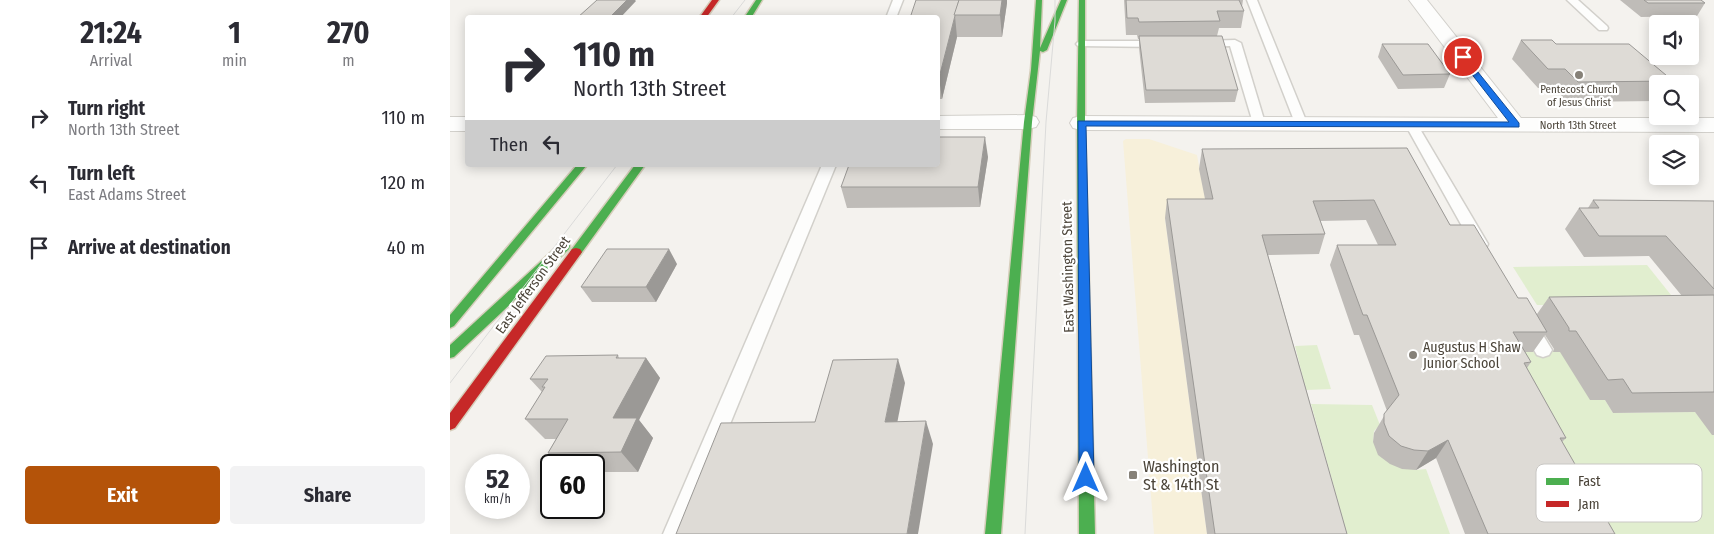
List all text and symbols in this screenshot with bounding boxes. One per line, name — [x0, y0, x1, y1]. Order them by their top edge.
text: 21:24 — [80, 15, 142, 51]
text: 1 — [228, 15, 241, 51]
text: 270 — [327, 15, 370, 51]
map controls — [1649, 15, 1699, 185]
button: sound — [1649, 15, 1699, 65]
text: 110 m — [573, 33, 655, 75]
icon: right — [490, 35, 555, 100]
pin — [1442, 36, 1484, 78]
icon: arrive — [1449, 43, 1477, 71]
text: Arrival — [90, 51, 132, 70]
text: min — [222, 51, 247, 70]
text: m — [342, 51, 355, 70]
marker: Pentecost Church of Jesus Christ — [1573, 69, 1585, 81]
text: North 13th Street — [573, 75, 726, 102]
button: search — [1649, 75, 1699, 125]
place label: Pentecost Church of Jesus Christ — [1540, 83, 1618, 109]
text: Turn right — [68, 97, 145, 120]
icon: right — [25, 104, 53, 132]
text: 110 m — [381, 106, 425, 129]
street label: North 13th Street — [1540, 119, 1617, 132]
text: North 13th Street — [68, 120, 179, 139]
icon: left — [538, 130, 566, 158]
text: Then — [490, 133, 528, 156]
button: layers — [1649, 135, 1699, 185]
text: Turn left — [68, 162, 135, 185]
icon: left — [25, 169, 53, 197]
text: 120 m — [380, 171, 425, 194]
text: East Adams Street — [68, 185, 186, 204]
street label: East Washington Street — [1058, 201, 1078, 333]
street label: East Jefferson Street — [492, 233, 574, 337]
icon: arrive — [25, 234, 53, 262]
text: Arrive at destination — [68, 236, 231, 259]
text: 40 m — [387, 236, 425, 259]
place label: Augustus H Shaw Junior School — [1423, 339, 1521, 372]
marker: Augustus H Shaw Junior School — [1407, 349, 1419, 361]
position arrow — [1059, 451, 1111, 503]
speed limit sign: 60 — [540, 454, 605, 519]
place label: Washington St & 14th St — [1143, 457, 1220, 494]
legend — [1536, 464, 1702, 522]
text: 52 — [486, 465, 509, 495]
button: Exit — [25, 466, 220, 524]
button: Share — [230, 466, 425, 524]
marker: Washington St & 14th St — [1127, 469, 1139, 481]
text: Fast — [1578, 473, 1601, 490]
text: km/h — [484, 492, 511, 506]
text: Jam — [1578, 496, 1599, 513]

